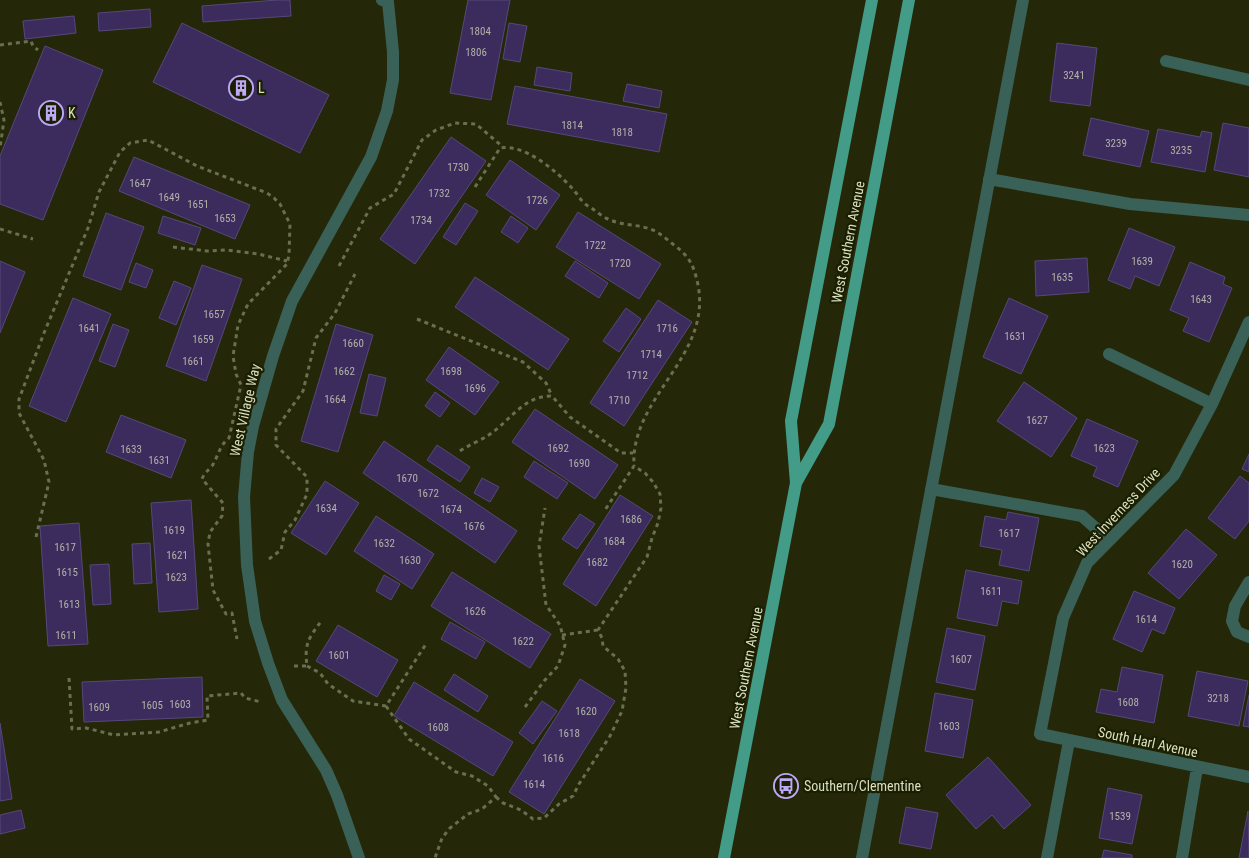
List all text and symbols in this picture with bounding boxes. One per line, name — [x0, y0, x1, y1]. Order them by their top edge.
house number: 1804 — [469, 25, 491, 38]
house number: 1806 — [465, 46, 487, 59]
house number: 3241 — [1063, 69, 1085, 82]
building icon: L — [228, 75, 254, 101]
place label: L — [258, 80, 265, 96]
building icon: K — [38, 100, 64, 126]
place label: K — [68, 105, 76, 121]
house number: 1814 — [561, 119, 583, 132]
house number: 1818 — [611, 126, 633, 139]
house number: 3239 — [1105, 137, 1127, 150]
house number: 3235 — [1170, 144, 1192, 157]
house number: 1730 — [447, 161, 469, 174]
house number: 1647 — [129, 177, 151, 190]
street label: West Southern Avenue — [828, 179, 868, 304]
house number: 1732 — [428, 187, 450, 200]
house number: 1649 — [158, 191, 180, 204]
house number: 1726 — [526, 194, 548, 207]
house number: 1651 — [187, 198, 209, 211]
house number: 1653 — [214, 212, 236, 225]
house number: 1734 — [410, 214, 432, 227]
house number: 1722 — [584, 239, 606, 252]
house number: 1639 — [1131, 255, 1153, 268]
house number: 1720 — [609, 257, 631, 270]
house number: 1635 — [1051, 271, 1073, 284]
house number: 1643 — [1190, 293, 1212, 306]
house number: 1657 — [203, 308, 225, 321]
house number: 1641 — [78, 322, 100, 335]
house number: 1716 — [656, 322, 678, 335]
house number: 1631 — [1004, 330, 1026, 343]
house number: 1659 — [192, 333, 214, 346]
house number: 1660 — [342, 337, 364, 350]
house number: 1714 — [640, 348, 662, 361]
house number: 1661 — [182, 355, 204, 368]
street label: West Village Way — [227, 362, 263, 458]
house number: 1662 — [333, 365, 355, 378]
house number: 1698 — [440, 365, 462, 378]
house number: 1712 — [626, 369, 648, 382]
house number: 1696 — [464, 382, 486, 395]
house number: 1664 — [324, 393, 346, 406]
house number: 1710 — [608, 394, 630, 407]
house number: 1627 — [1026, 414, 1048, 427]
house number: 1692 — [547, 442, 569, 455]
house number: 1623 — [1093, 442, 1115, 455]
house number: 1633 — [120, 443, 142, 456]
house number: 1631 — [148, 454, 170, 467]
house number: 1690 — [568, 457, 590, 470]
street label: West Inverness Drive — [1073, 464, 1163, 560]
house number: 1670 — [396, 472, 418, 485]
house number: 1672 — [417, 487, 439, 500]
house number: 1634 — [315, 502, 337, 515]
house number: 1674 — [440, 503, 462, 516]
house number: 1686 — [620, 513, 642, 526]
house number: 1676 — [463, 520, 485, 533]
house number: 1619 — [163, 524, 185, 537]
house number: 1617 — [998, 527, 1020, 540]
house number: 1684 — [603, 535, 625, 548]
house number: 1632 — [373, 537, 395, 550]
house number: 1617 — [54, 541, 76, 554]
house number: 1621 — [166, 549, 188, 562]
house number: 1630 — [399, 554, 421, 567]
house number: 1682 — [586, 556, 608, 569]
house number: 1620 — [1171, 558, 1193, 571]
house number: 1615 — [56, 566, 78, 579]
house number: 1623 — [165, 571, 187, 584]
house number: 1611 — [980, 585, 1002, 598]
house number: 1613 — [58, 598, 80, 611]
house number: 1626 — [464, 605, 486, 618]
street label: West Southern Avenue — [726, 605, 766, 730]
house number: 1614 — [1135, 613, 1157, 626]
house number: 1611 — [55, 629, 77, 642]
house number: 1622 — [512, 635, 534, 648]
house number: 1601 — [328, 649, 350, 662]
house number: 1607 — [950, 653, 972, 666]
house number: 3218 — [1207, 692, 1229, 705]
house number: 1608 — [1117, 696, 1139, 709]
house number: 1603 — [169, 698, 191, 711]
house number: 1605 — [141, 699, 163, 712]
house number: 1609 — [88, 701, 110, 714]
house number: 1620 — [575, 705, 597, 718]
house number: 1603 — [938, 720, 960, 733]
house number: 1608 — [427, 721, 449, 734]
street label: South Harl Avenue — [1097, 724, 1200, 760]
house number: 1618 — [558, 727, 580, 740]
house number: 1616 — [542, 752, 564, 765]
bus stop icon: Southern/Clementine — [773, 773, 799, 799]
house number: 1614 — [523, 778, 545, 791]
place label: Southern/Clementine — [804, 778, 921, 794]
house number: 1539 — [1109, 810, 1131, 823]

